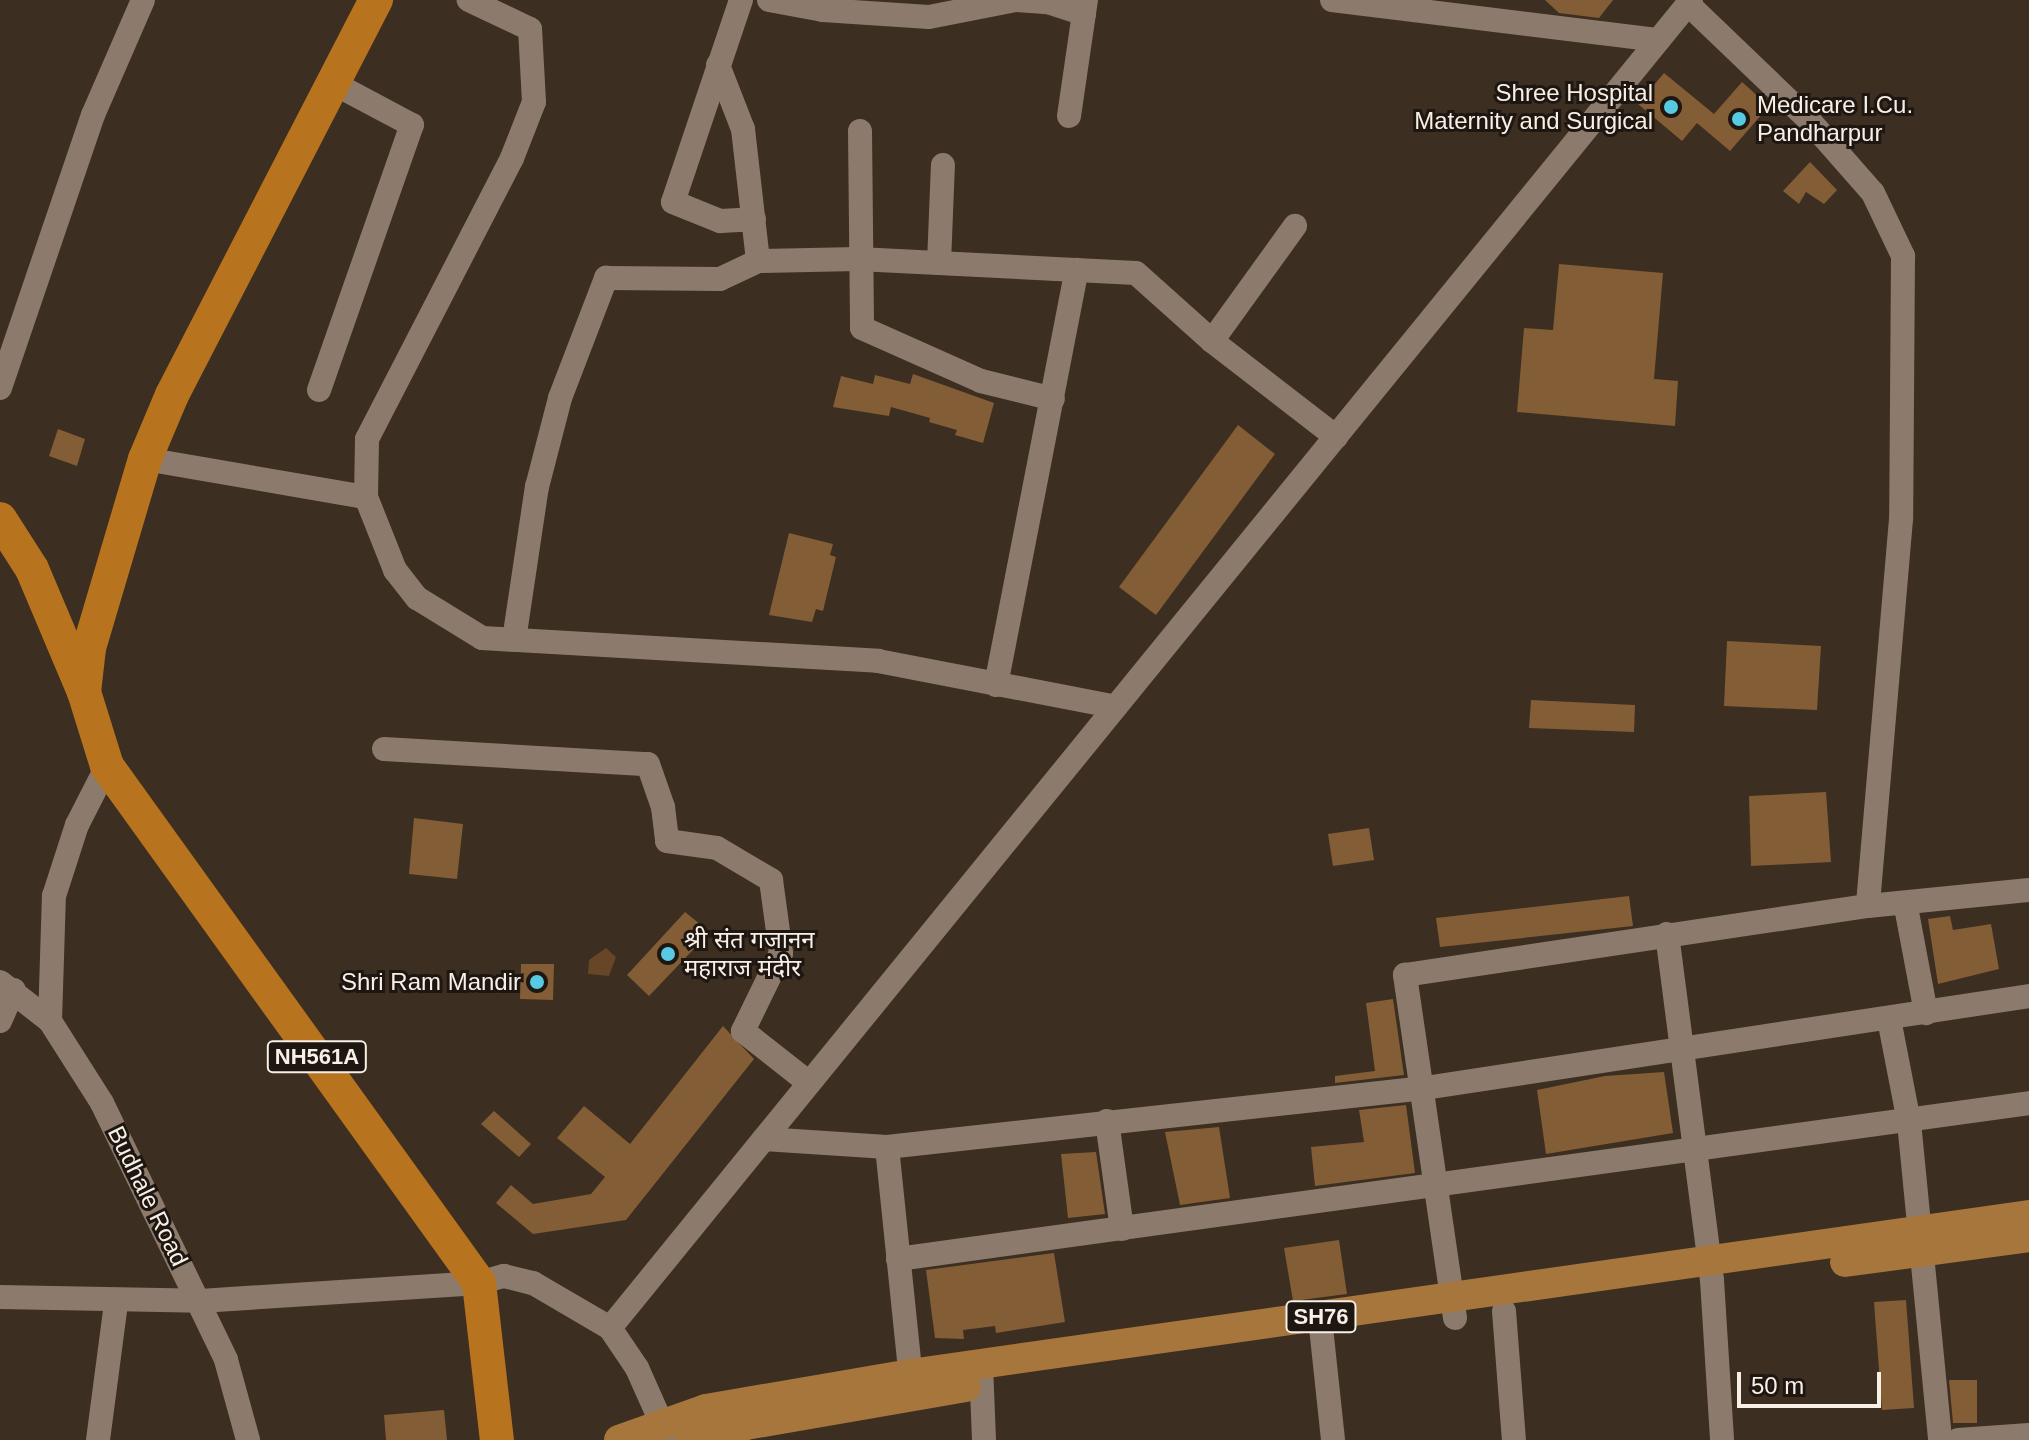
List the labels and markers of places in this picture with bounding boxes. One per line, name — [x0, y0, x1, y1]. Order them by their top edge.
place label: Shree Hospital Maternity and Surgical — [1414, 79, 1653, 135]
place label: Medicare I.Cu. Pandharpur — [1757, 91, 1913, 147]
marker: Shree Hospital Maternity and Surgical — [1660, 96, 1682, 118]
marker: Medicare I.Cu. Pandharpur — [1728, 108, 1750, 130]
place label: श्री संंत गजानन महाराज मंदीर — [684, 926, 815, 982]
marker: श्री संंत गजानन महाराज मंदीर — [659, 945, 677, 963]
place label: Shri Ram Mandir — [341, 968, 521, 996]
marker: Shri Ram Mandir — [528, 973, 546, 991]

